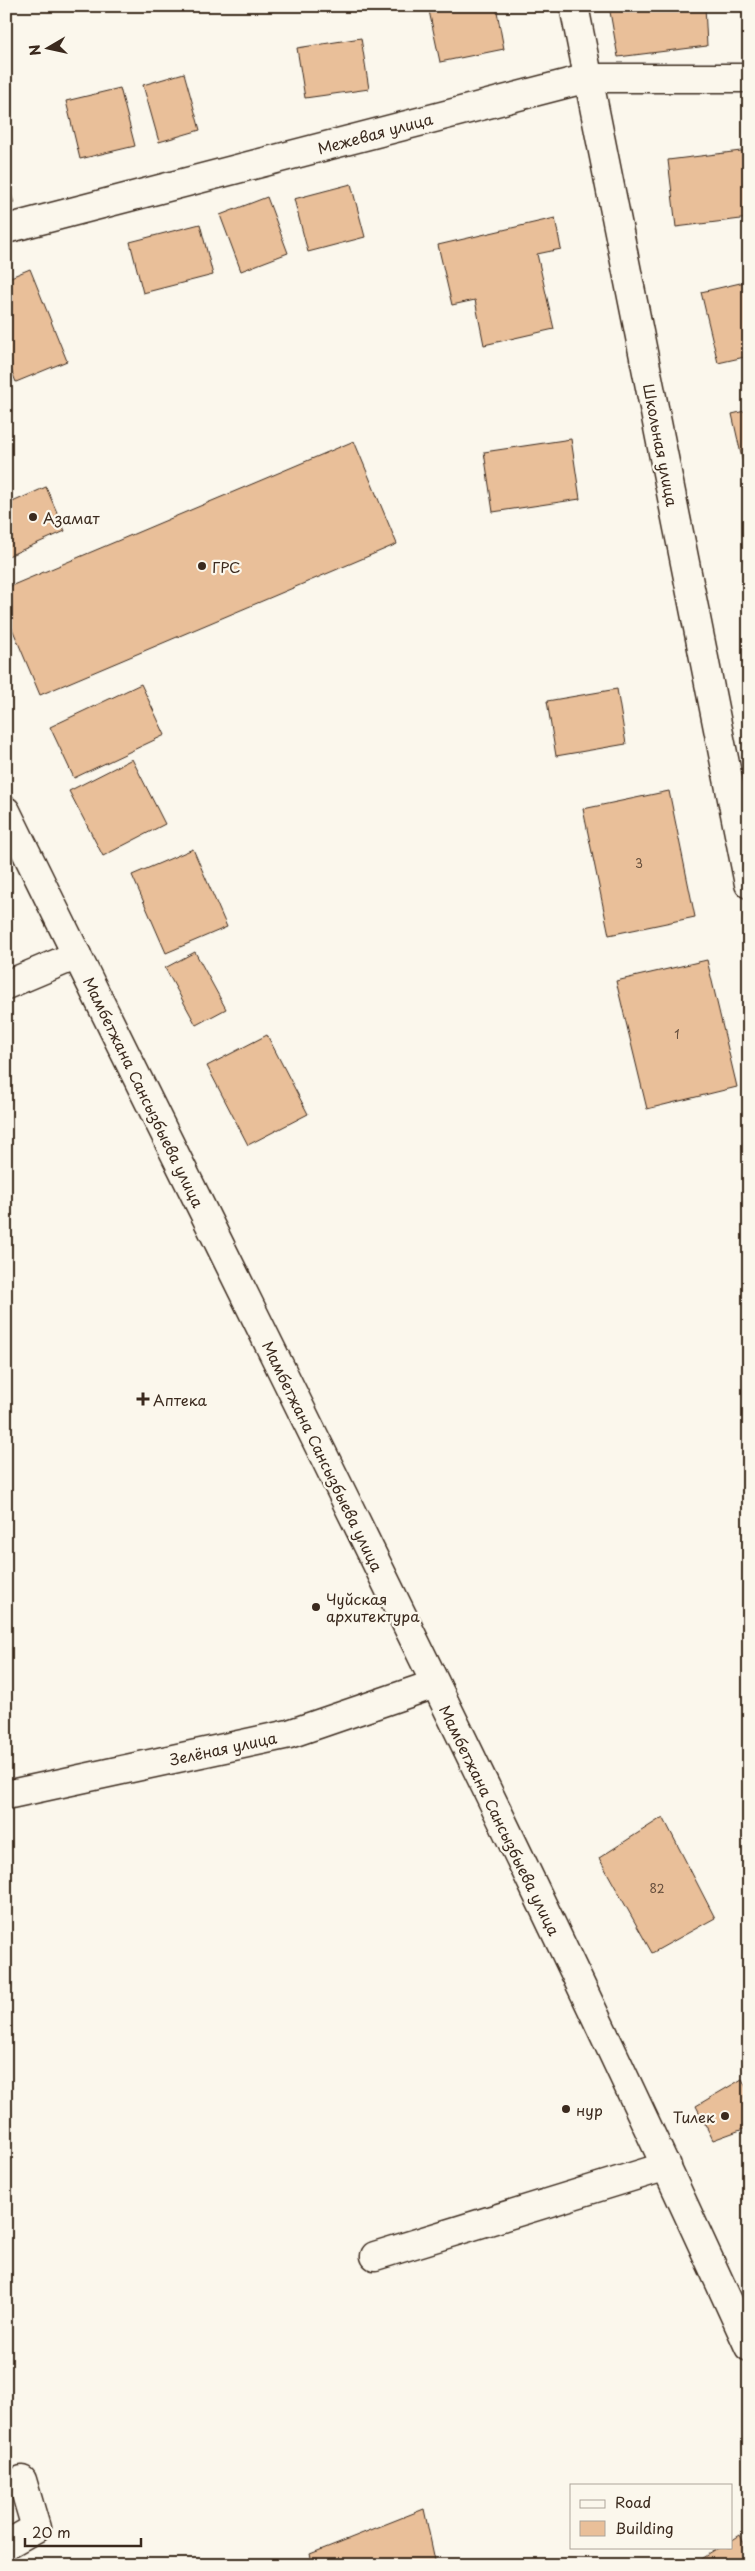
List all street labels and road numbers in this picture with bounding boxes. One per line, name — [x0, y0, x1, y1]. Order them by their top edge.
street label: Межевая улица — [315, 106, 436, 159]
street label: Школьная улица — [638, 382, 684, 509]
street label: Мамбетжана Сансызбыева улица — [78, 973, 210, 1212]
street label: Мамбетжана Сансызбыева улица — [257, 1337, 389, 1576]
street label: Мамбетжана Сансызбыева улица — [434, 1701, 566, 1940]
street label: Зелёная улица — [167, 1725, 279, 1771]

